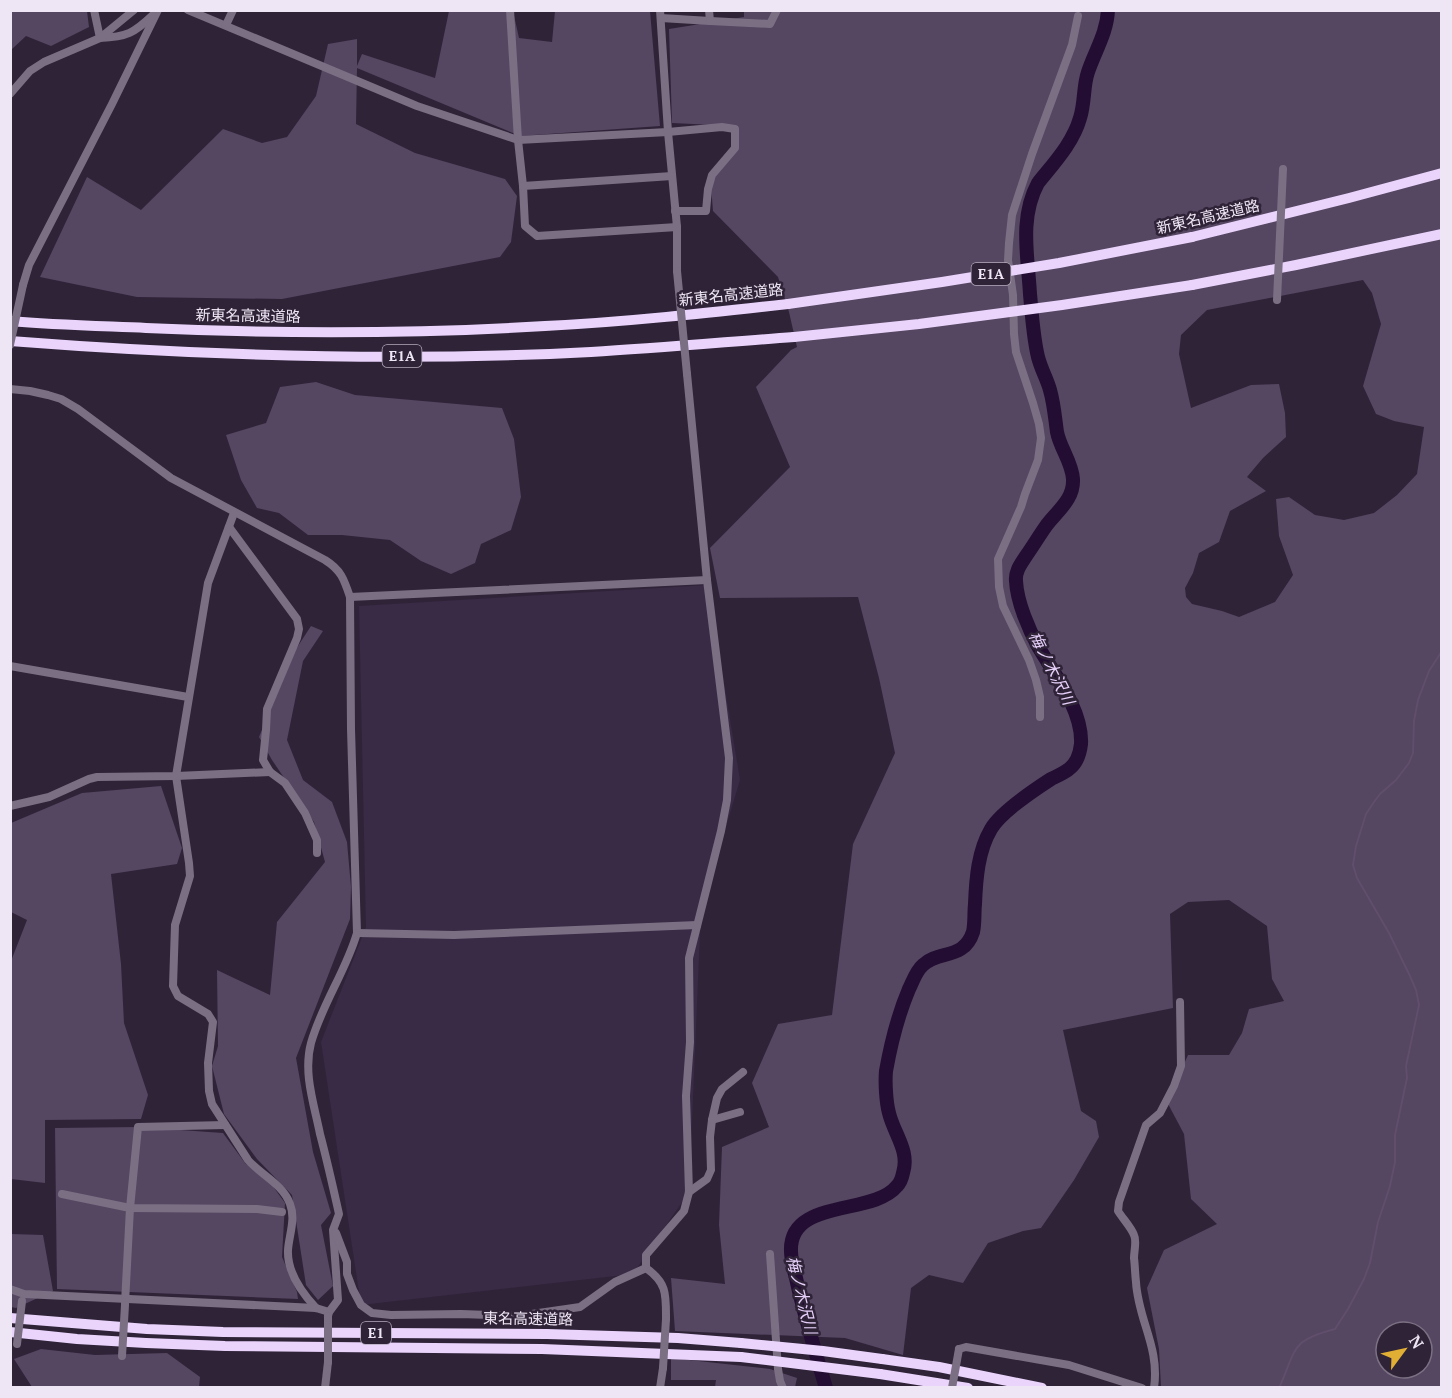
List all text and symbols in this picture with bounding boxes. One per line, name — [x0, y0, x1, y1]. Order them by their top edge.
street label: 新東名高速道路 — [1154, 194, 1261, 238]
road number: E1A — [972, 263, 1010, 285]
street label: 新東名高速道路 — [678, 279, 784, 309]
street label: 新東名高速道路 — [195, 304, 301, 326]
road number: E1A — [382, 345, 422, 367]
water label: 梅ノ木沢川 — [1024, 627, 1081, 710]
water label: 梅ノ木沢川 — [782, 1254, 823, 1338]
street label: 東名高速道路 — [483, 1307, 573, 1329]
north arrow — [1374, 1320, 1434, 1380]
road number: E1 — [361, 1322, 391, 1344]
text: N — [1404, 1331, 1429, 1353]

